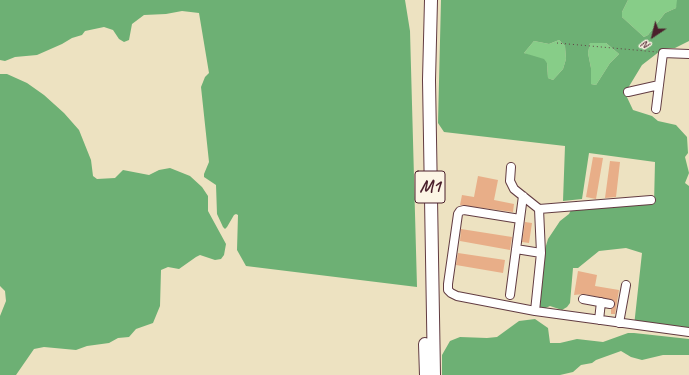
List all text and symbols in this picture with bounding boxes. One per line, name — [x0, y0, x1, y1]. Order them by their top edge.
north arrow — [633, 16, 673, 56]
text: N — [639, 38, 653, 54]
road number: M1 — [415, 171, 445, 203]

